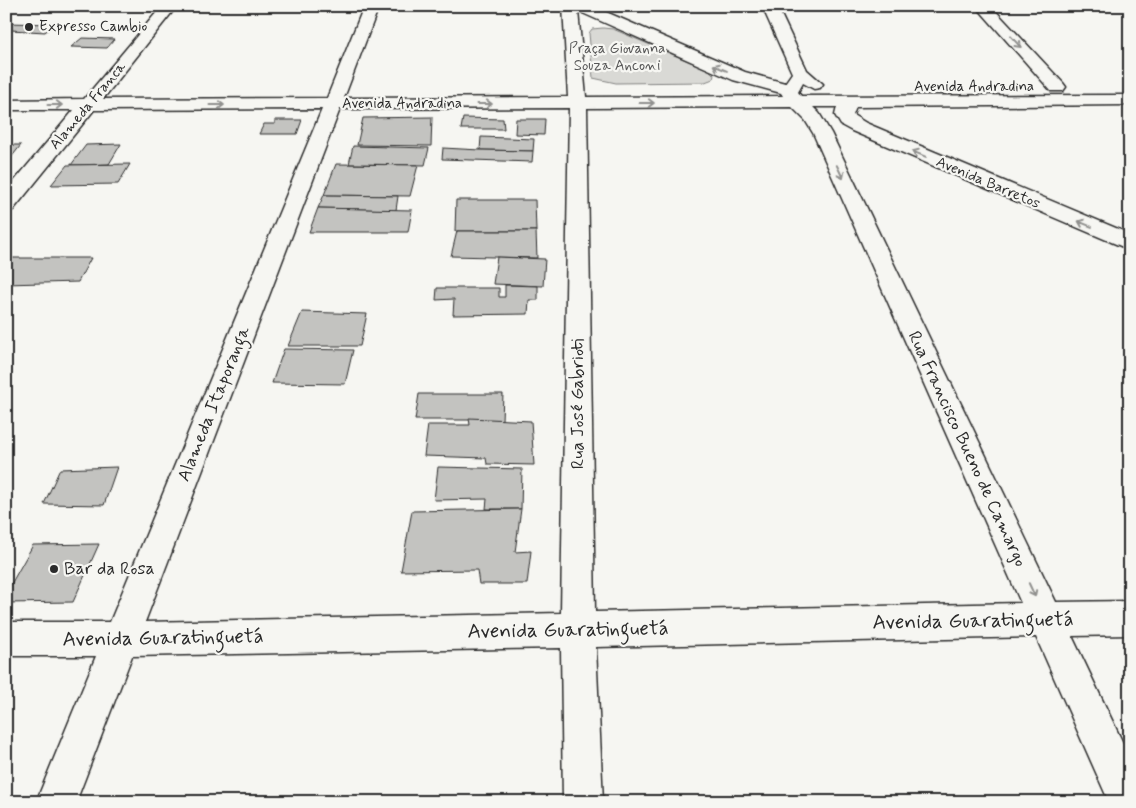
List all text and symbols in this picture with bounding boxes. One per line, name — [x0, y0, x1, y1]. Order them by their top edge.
place label: Expresso Cambio — [39, 17, 147, 37]
marker: Expresso Cambio — [23, 21, 35, 33]
one-way arrow — [1010, 36, 1022, 49]
park label: Praça Giovanna Souza Anconi — [569, 39, 665, 76]
street label: Alameda Franca — [45, 57, 131, 154]
one-way arrow — [713, 62, 728, 72]
street label: Avenida Andradina — [914, 77, 1034, 97]
street label: Avenida Andradina — [342, 94, 462, 114]
one-way arrow — [639, 98, 655, 107]
one-way arrow — [477, 99, 493, 108]
one-way arrow — [46, 100, 63, 110]
one-way arrow — [209, 100, 225, 110]
one-way arrow — [912, 149, 927, 158]
street label: Avenida Barretos — [933, 152, 1043, 214]
one-way arrow — [836, 164, 845, 179]
one-way arrow — [1078, 219, 1093, 228]
street label: Alameda Itaporanga — [172, 323, 258, 486]
street label: Rua Francisco Bueno de Camargo — [902, 327, 1032, 571]
street label: Rua José Gabrioti — [566, 338, 590, 469]
place label: Bar da Rosa — [64, 557, 155, 581]
marker: Bar da Rosa — [48, 563, 60, 575]
one-way arrow — [1028, 582, 1038, 597]
street label: Avenida Guaratinguetá — [872, 605, 1074, 639]
street label: Avenida Guaratinguetá — [467, 614, 669, 648]
street label: Avenida Guaratinguetá — [62, 622, 264, 656]

